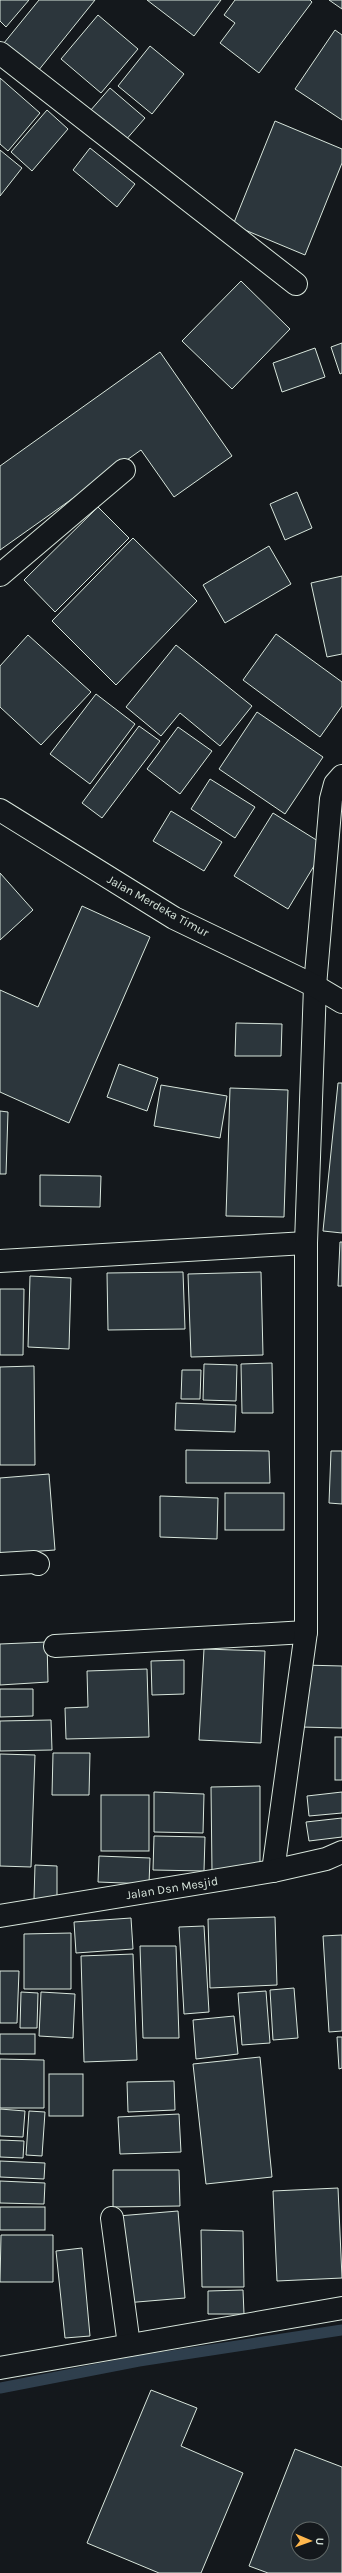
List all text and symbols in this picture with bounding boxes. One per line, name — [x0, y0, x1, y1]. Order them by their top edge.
street label: Jalan Merdeka Timur — [105, 872, 212, 940]
street label: Jalan Dsn Mesjid — [125, 1874, 219, 1902]
north arrow — [290, 2521, 330, 2561]
text: U — [313, 2537, 326, 2545]

